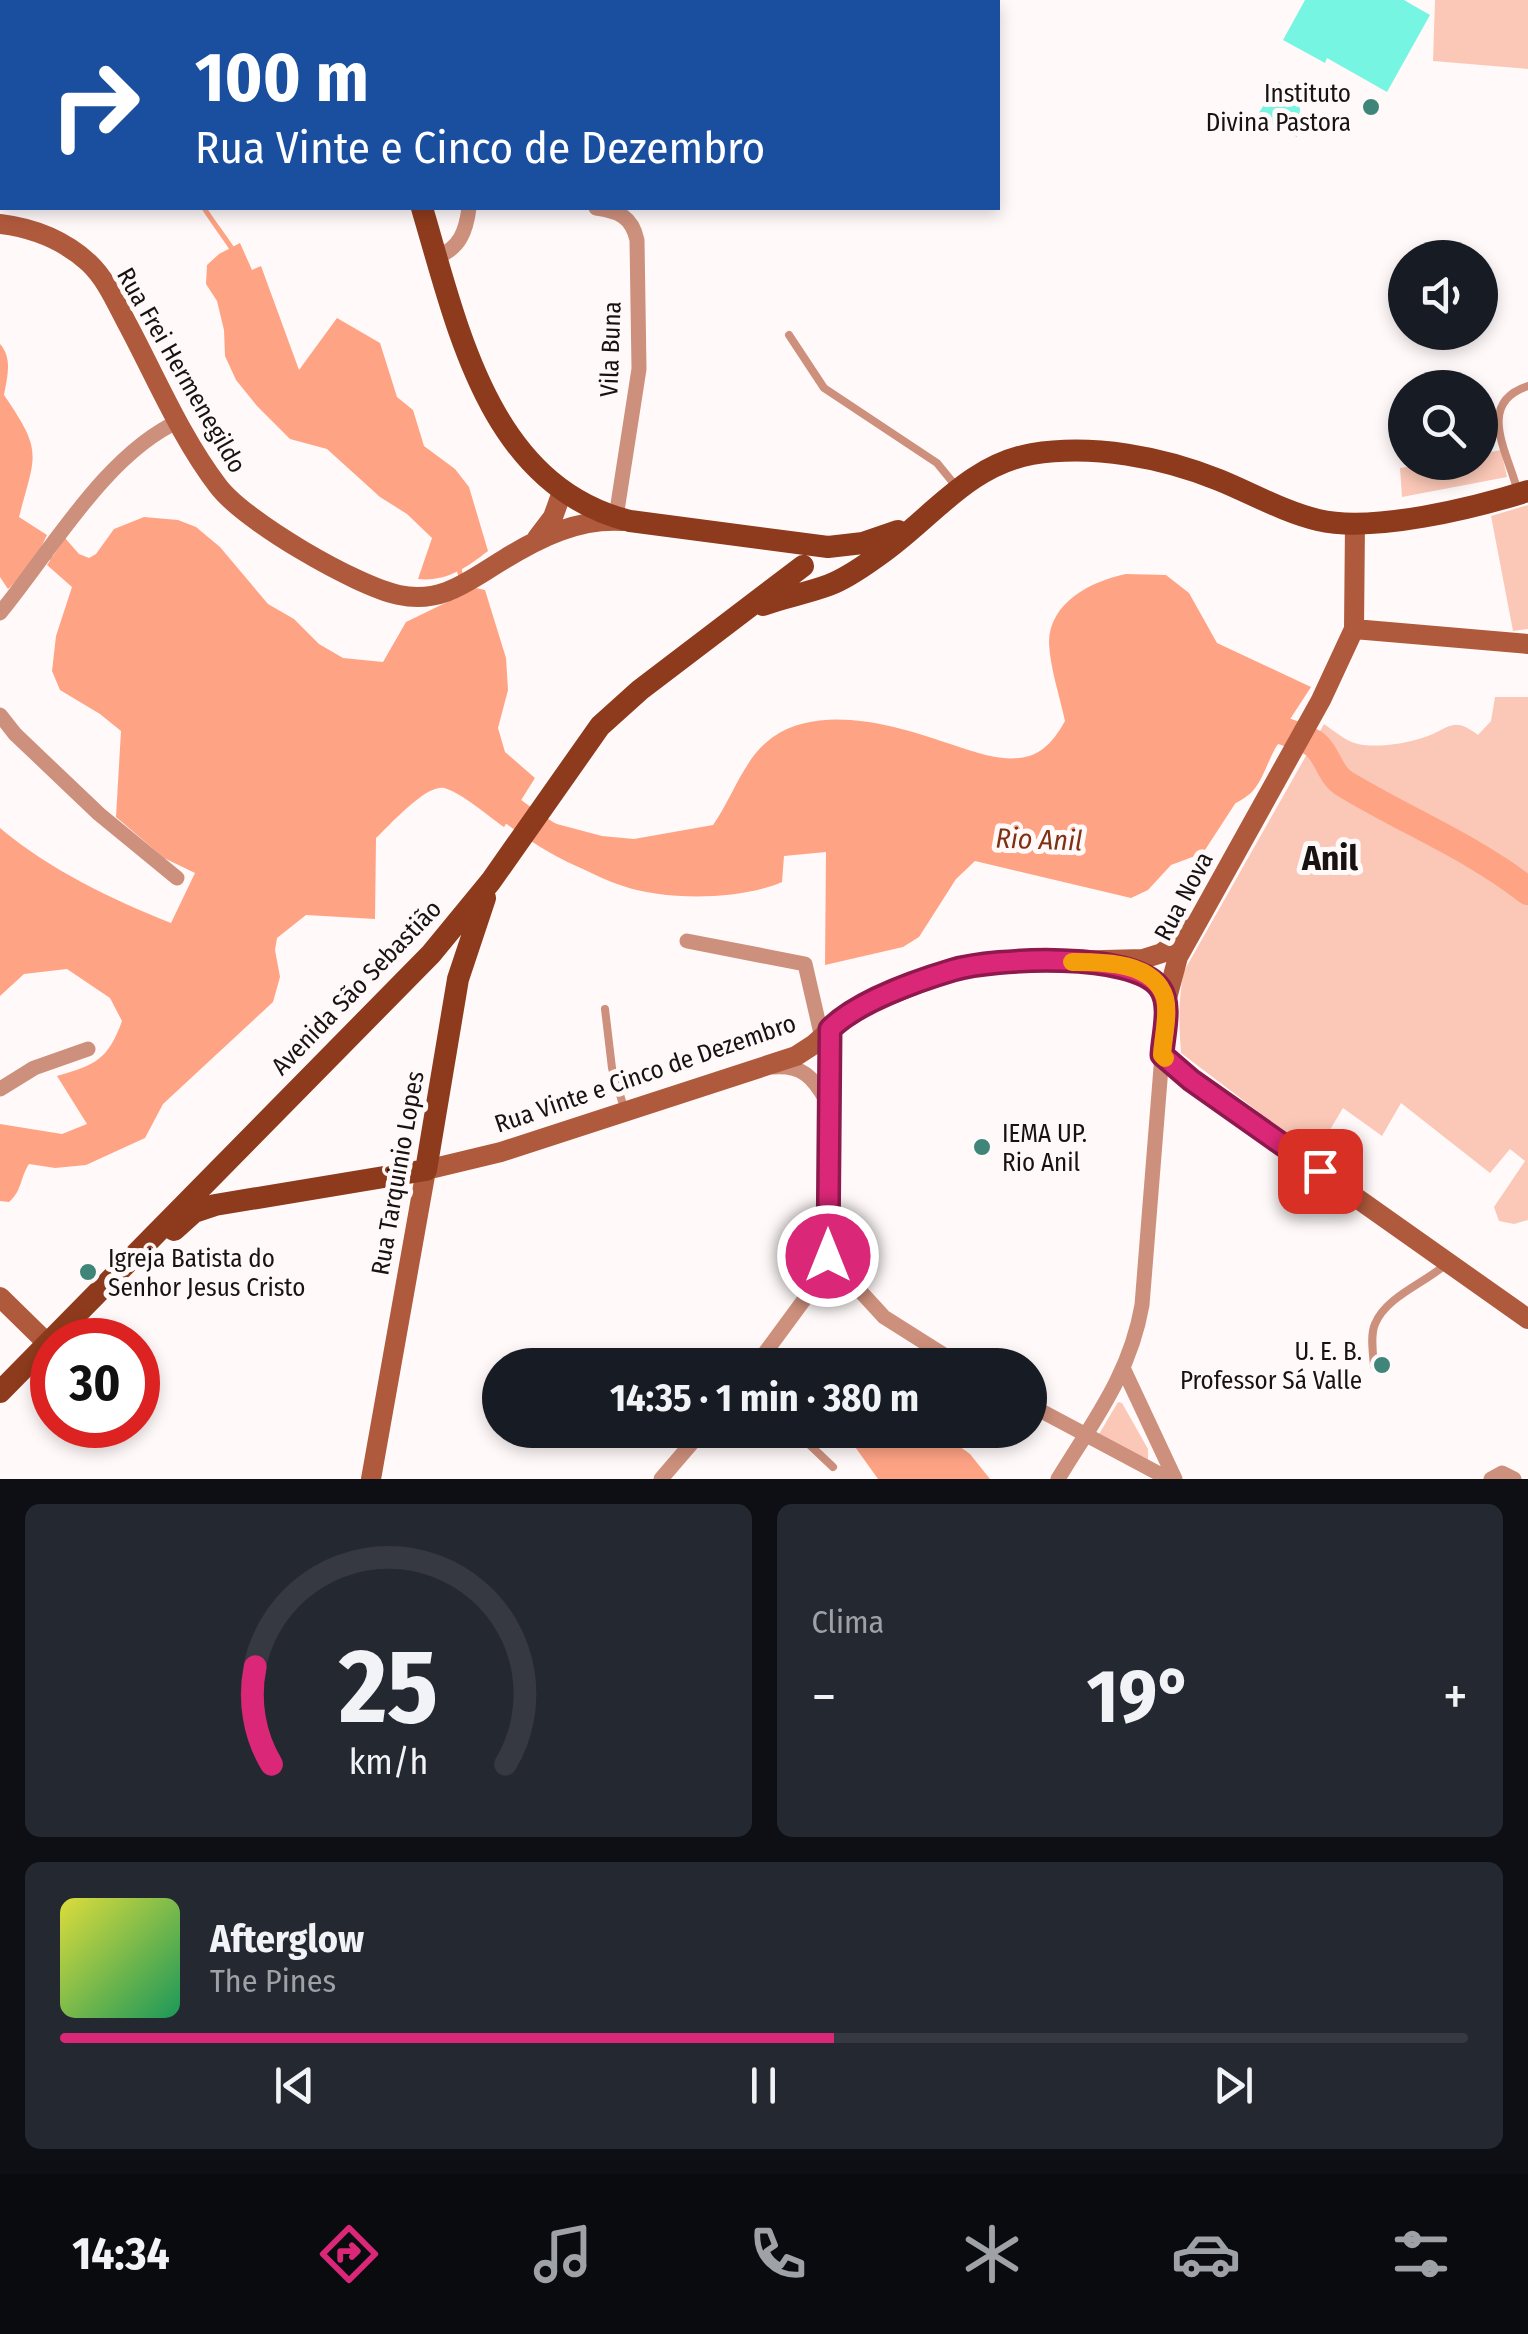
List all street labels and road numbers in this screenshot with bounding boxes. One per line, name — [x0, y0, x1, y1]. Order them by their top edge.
street label: Rua Frei Hermenegildo — [110, 263, 252, 478]
street label: Vila Buna — [594, 301, 628, 397]
street label: Rua Nova — [1148, 847, 1220, 946]
street label: Avenida São Sebastião — [265, 894, 448, 1081]
street label: Rua Vinte e Cinco de Dezembro — [491, 1008, 800, 1140]
street label: Rua Tarquinio Lopes — [365, 1069, 431, 1278]

